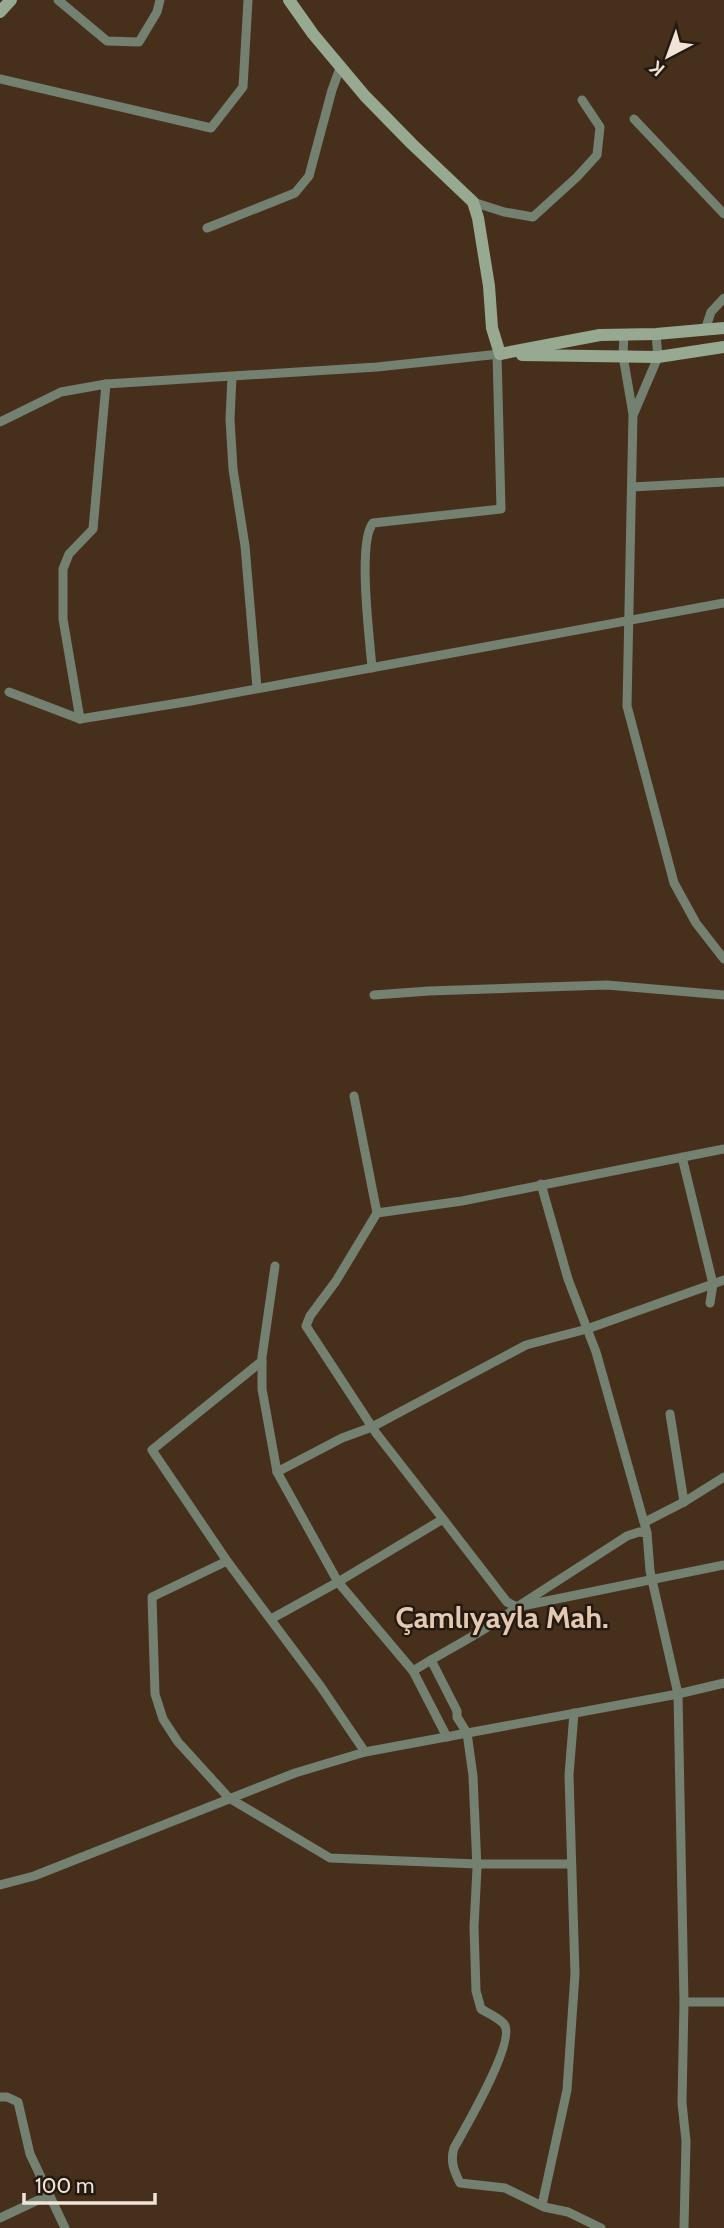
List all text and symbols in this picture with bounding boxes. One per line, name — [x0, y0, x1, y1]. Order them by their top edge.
north arrow — [633, 21, 703, 91]
text: K — [645, 56, 669, 81]
district label: Çamlıyayla Mah. — [395, 1599, 609, 1636]
scale bar — [24, 2162, 156, 2206]
text: 100 m — [35, 2173, 94, 2198]

